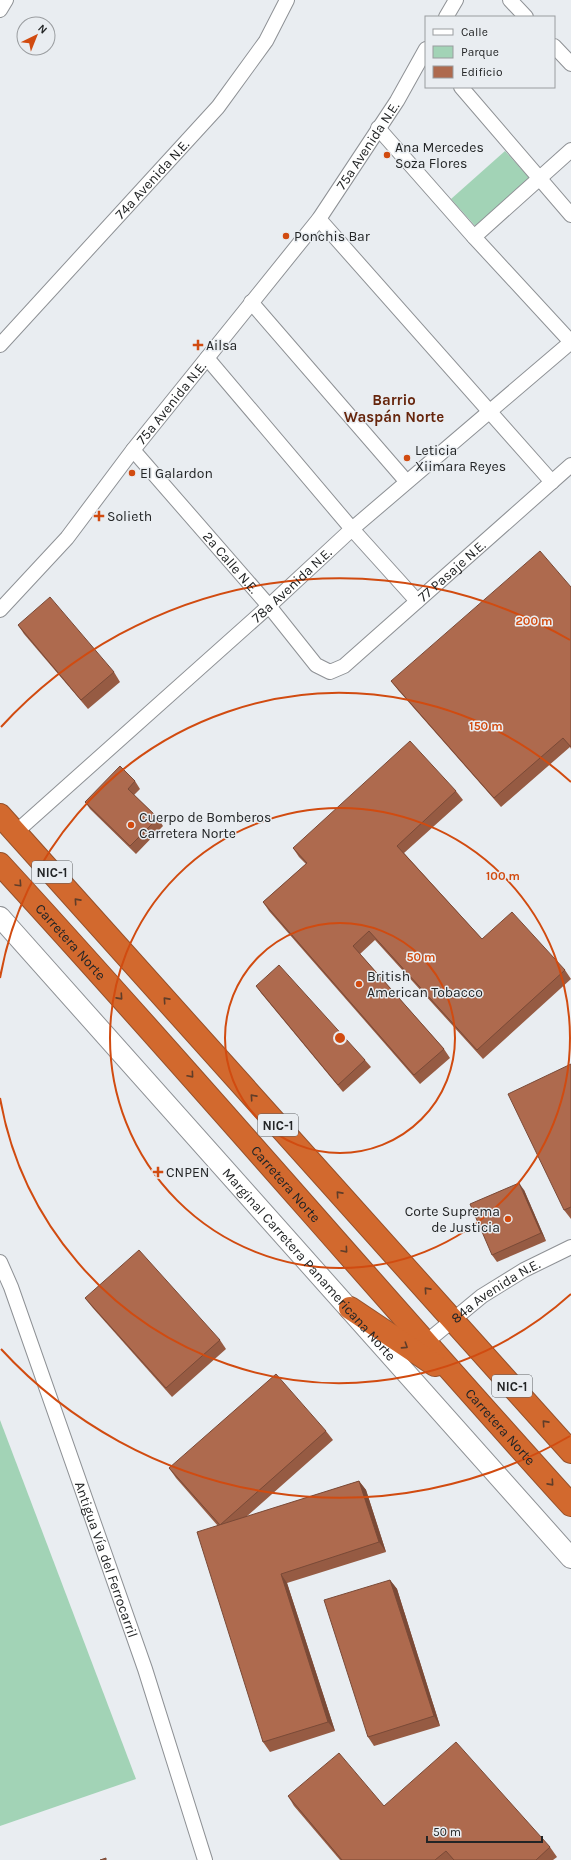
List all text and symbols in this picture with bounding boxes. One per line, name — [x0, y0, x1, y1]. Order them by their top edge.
north arrow — [16, 16, 56, 56]
legend — [425, 16, 555, 88]
text: N — [35, 22, 50, 36]
text: Calle — [461, 25, 488, 39]
text: Parque — [461, 45, 499, 59]
text: Edificio — [461, 65, 502, 79]
street label: 75a Avenida N.E. — [332, 98, 403, 193]
street label: 74a Avenida N.E. — [111, 135, 193, 222]
place label: Ana Mercedes Soza Flores — [395, 139, 484, 172]
marker: Ana Mercedes Soza Flores — [382, 150, 392, 160]
place label: Ponchis Bar — [294, 228, 371, 245]
marker: Ponchis Bar — [281, 231, 291, 241]
place label: Ailsa — [206, 337, 237, 354]
marker: Ailsa — [193, 340, 203, 350]
street label: 75a Avenida N.E. — [132, 357, 210, 448]
district label: Barrio Waspán Norte — [344, 391, 444, 426]
place label: Leticia Xiimara Reyes — [415, 442, 506, 475]
marker: Leticia Xiimara Reyes — [402, 453, 412, 463]
place label: El Galardon — [140, 465, 213, 482]
marker: El Galardon — [127, 468, 137, 478]
place label: Solieth — [107, 508, 152, 525]
marker: Solieth — [94, 511, 104, 521]
street label: 2a Calle N.E. — [199, 528, 263, 597]
street label: 77 Pasaje N.E. — [414, 536, 489, 605]
street label: 78a Avenida N.E. — [248, 544, 335, 626]
text: 200 m — [516, 614, 552, 628]
text: 150 m — [469, 719, 503, 733]
place label: Cuerpo de Bomberos Carretera Norte — [139, 809, 271, 842]
marker: Cuerpo de Bomberos Carretera Norte — [126, 820, 136, 830]
road number: NIC-1 — [32, 861, 72, 883]
text: 100 m — [486, 869, 520, 883]
one-way arrow — [14, 880, 21, 887]
one-way arrow — [75, 898, 82, 906]
street label: Carretera Norte — [32, 900, 110, 983]
text: 50 m — [407, 950, 436, 964]
place label: British American Tobacco — [367, 968, 483, 1001]
marker: British American Tobacco — [354, 979, 364, 989]
one-way arrow — [115, 992, 122, 999]
one-way arrow — [164, 997, 171, 1005]
centre of rings — [333, 1031, 347, 1045]
one-way arrow — [186, 1070, 193, 1078]
one-way arrow — [250, 1095, 257, 1102]
road number: NIC-1 — [258, 1114, 298, 1136]
street label: Carretera Norte — [248, 1142, 324, 1226]
place label: CNPEN — [166, 1164, 209, 1181]
street label: Marginal Carretera Panamericana Norte — [219, 1164, 400, 1364]
marker: CNPEN — [153, 1167, 163, 1177]
one-way arrow — [337, 1191, 344, 1199]
place label: Corte Suprema de Justicia — [405, 1203, 500, 1236]
marker: Corte Suprema de Justicia — [503, 1214, 513, 1224]
one-way arrow — [340, 1245, 347, 1253]
street label: 84a Avenida N.E. — [447, 1255, 543, 1327]
one-way arrow — [424, 1288, 431, 1295]
one-way arrow — [401, 1341, 408, 1348]
road number: NIC-1 — [492, 1375, 532, 1397]
street label: Carretera Norte — [462, 1385, 539, 1468]
one-way arrow — [542, 1420, 550, 1428]
one-way arrow — [546, 1478, 553, 1486]
street label: Antigua Vía del Ferrocarril — [71, 1479, 142, 1640]
scale bar — [427, 1818, 542, 1844]
text: 50 m — [433, 1825, 461, 1839]

